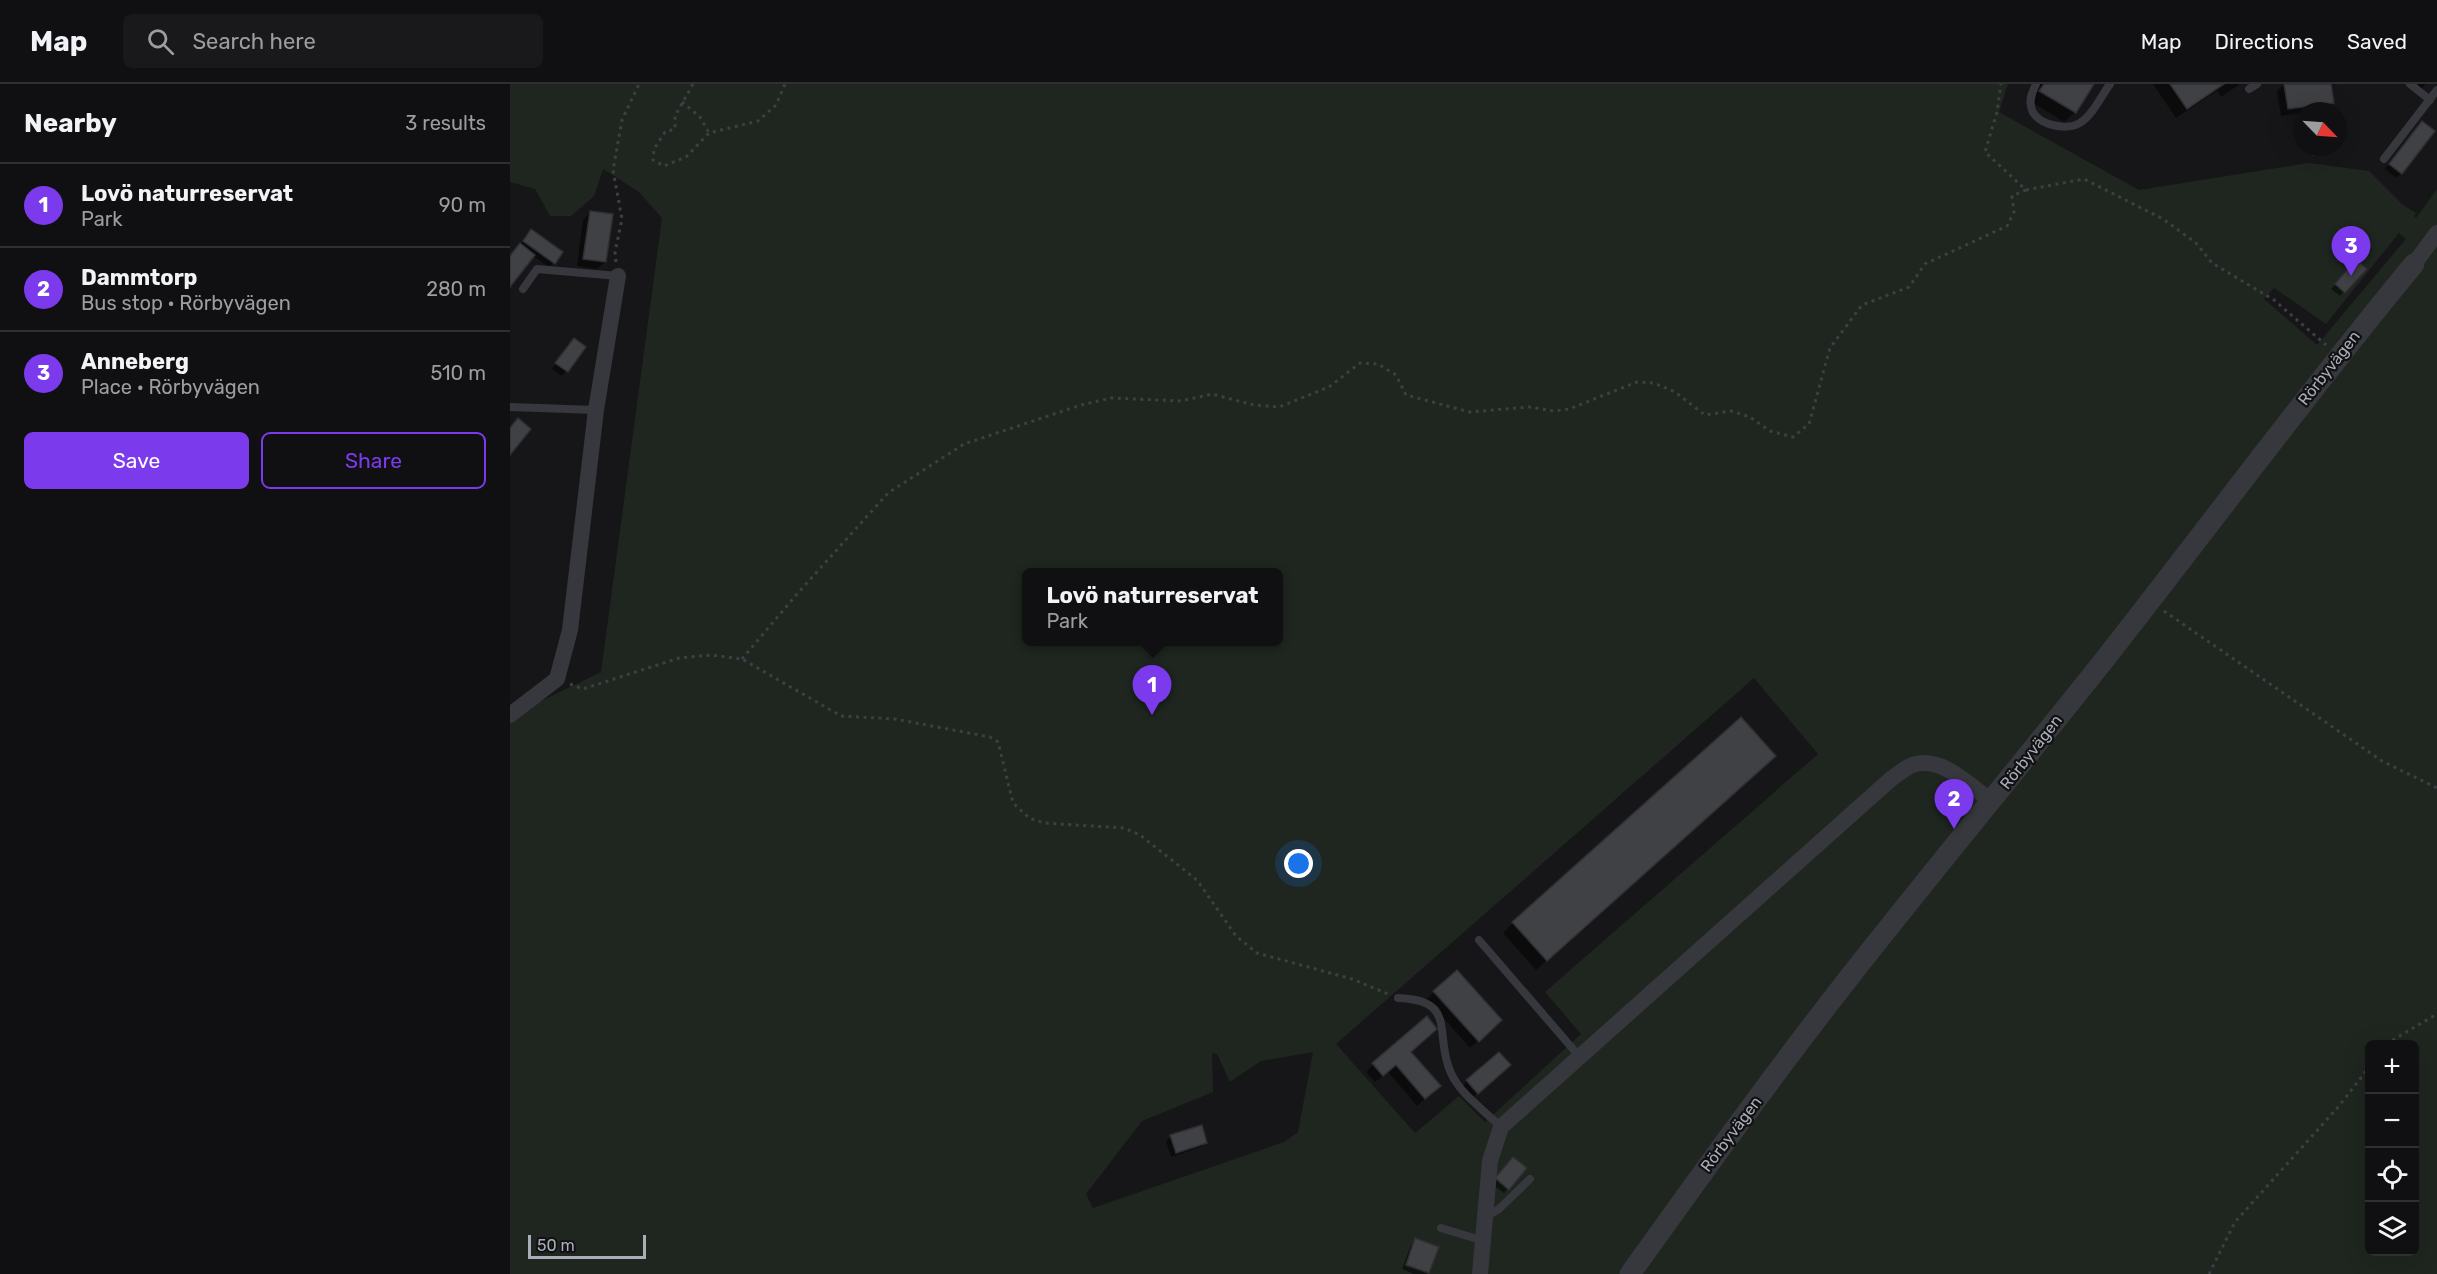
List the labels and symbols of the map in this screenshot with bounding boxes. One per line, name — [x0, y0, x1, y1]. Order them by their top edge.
north arrow — [2293, 102, 2347, 156]
pin: 3 — [2332, 226, 2370, 276]
street label: Rörbyvägen — [2294, 327, 2364, 409]
pin: 1 — [1132, 666, 1172, 715]
street label: Rörbyvägen — [1996, 711, 2066, 793]
pin: 2 — [1934, 780, 1974, 829]
your location — [1284, 849, 1313, 878]
street label: Rörbyvägen — [1697, 1093, 1765, 1175]
scale bar — [528, 1232, 646, 1260]

